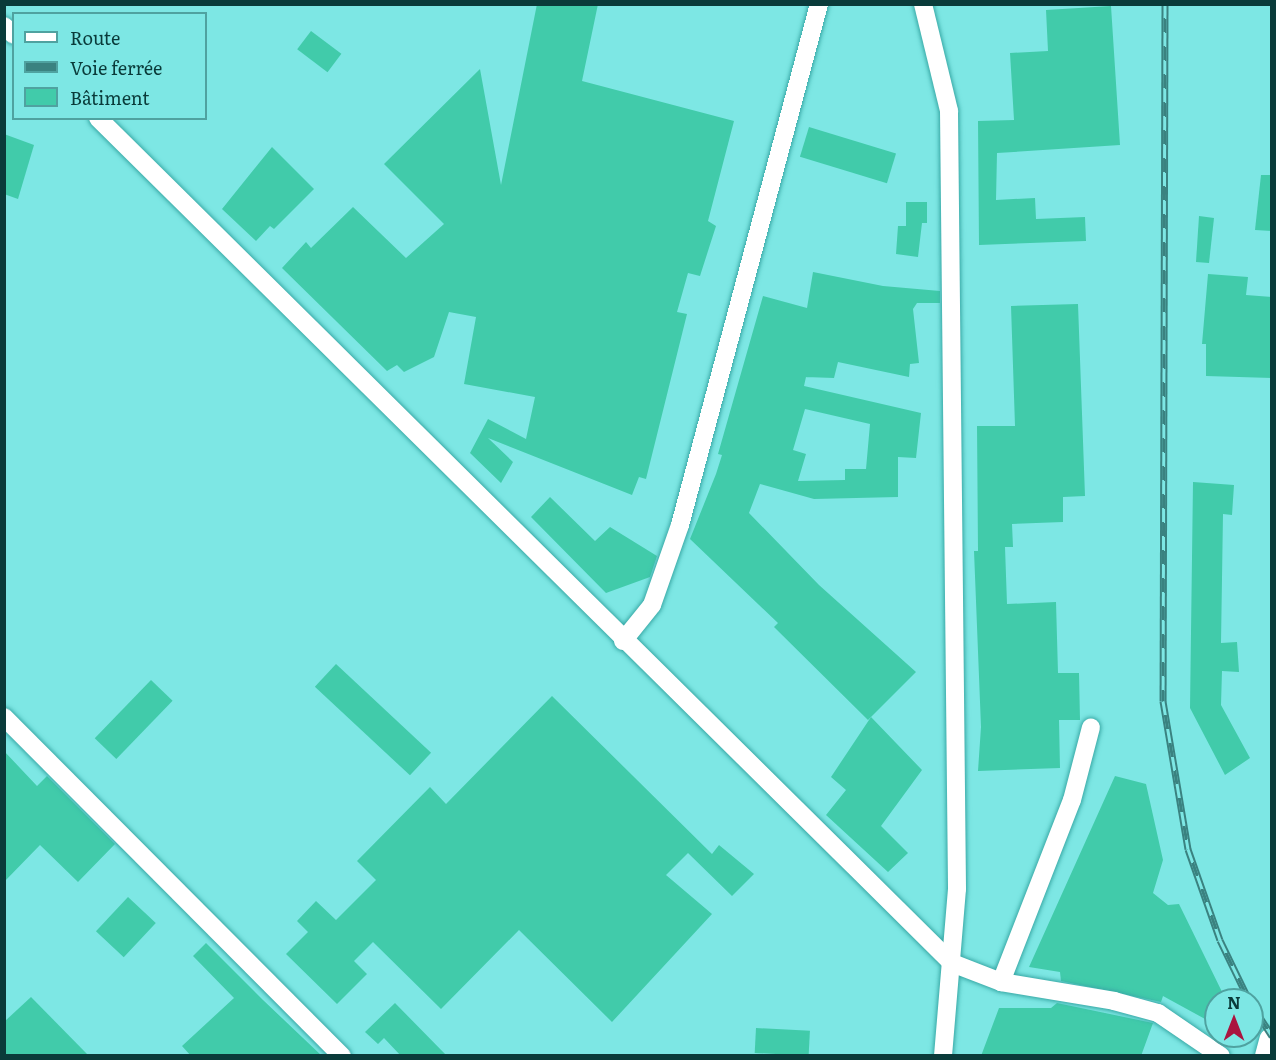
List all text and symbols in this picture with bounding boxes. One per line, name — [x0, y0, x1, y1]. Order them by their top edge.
legend — [12, 12, 207, 120]
text: Route — [70, 24, 120, 51]
text: Voie ferrée — [70, 54, 162, 81]
text: Bâtiment — [70, 84, 149, 111]
north arrow — [1204, 988, 1264, 1048]
text: N — [1227, 990, 1241, 1014]

